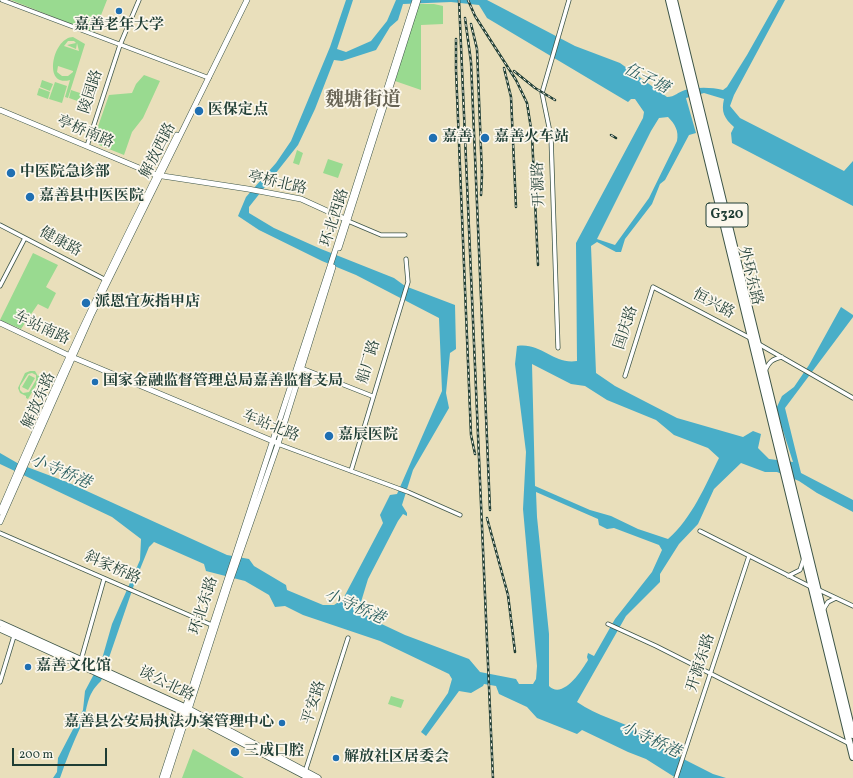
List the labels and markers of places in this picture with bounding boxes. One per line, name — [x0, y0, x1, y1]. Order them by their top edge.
marker: 嘉善老年大学 — [114, 6, 124, 16]
place label: 嘉善老年大学 — [74, 17, 164, 35]
place label: 医保定点 — [208, 102, 268, 120]
marker: 医保定点 — [193, 105, 205, 117]
place label: 嘉善 — [442, 129, 472, 147]
place label: 嘉善火车站 — [494, 129, 569, 147]
marker: 嘉善 — [427, 132, 439, 144]
marker: 嘉善火车站 — [479, 132, 491, 144]
place label: 中医院急诊部 — [20, 164, 110, 182]
marker: 中医院急诊部 — [5, 167, 17, 179]
place label: 嘉善县中医医院 — [39, 188, 144, 206]
marker: 嘉善县中医医院 — [24, 191, 36, 203]
place label: 派恩宜灰指甲店 — [95, 294, 200, 312]
marker: 派恩宜灰指甲店 — [80, 297, 92, 309]
place label: 国家金融监督管理总局嘉善监督支局 — [103, 373, 343, 391]
marker: 国家金融监督管理总局嘉善监督支局 — [90, 377, 100, 387]
place label: 嘉辰医院 — [338, 427, 398, 445]
marker: 嘉辰医院 — [323, 430, 335, 442]
place label: 嘉善文化馆 — [36, 658, 111, 676]
marker: 嘉善文化馆 — [23, 662, 33, 672]
place label: 嘉善县公安局执法办案管理中心 — [64, 714, 274, 732]
marker: 嘉善县公安局执法办案管理中心 — [277, 718, 287, 728]
place label: 三成口腔 — [244, 743, 304, 761]
marker: 三成口腔 — [229, 746, 241, 758]
place label: 解放社区居委会 — [344, 749, 449, 767]
marker: 解放社区居委会 — [331, 753, 341, 763]

